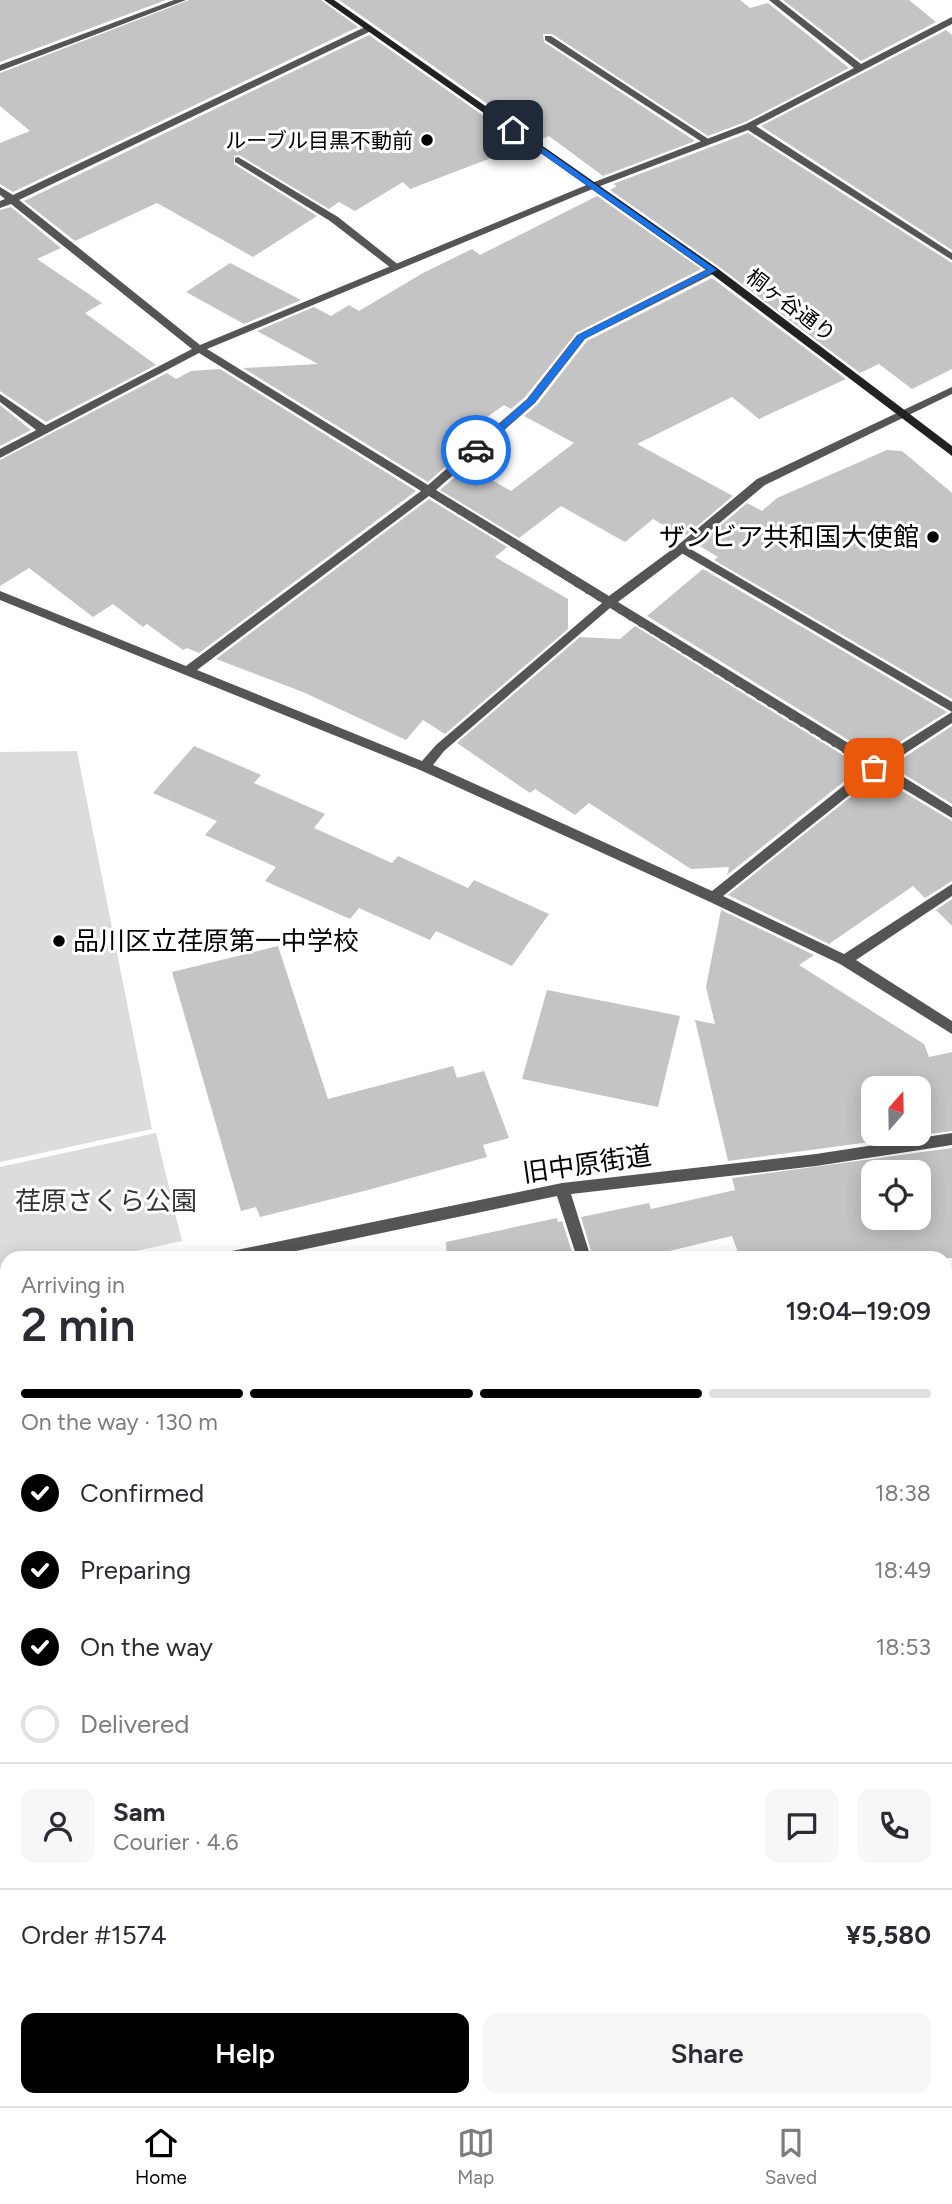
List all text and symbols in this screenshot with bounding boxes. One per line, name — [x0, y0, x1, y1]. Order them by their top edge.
pin — [483, 100, 543, 160]
icon: home — [494, 111, 532, 149]
place label: ルーブル目黒不動前 — [225, 128, 413, 153]
marker: ルーブル目黒不動前 — [419, 132, 435, 148]
street label: 桐ヶ谷通り — [742, 263, 840, 347]
courier — [441, 415, 511, 485]
icon: car — [457, 431, 495, 469]
place label: ザンビア共和国大使館 — [659, 521, 919, 553]
marker: ザンビア共和国大使館 — [925, 529, 941, 545]
pin — [844, 738, 904, 798]
icon: bag — [855, 749, 893, 787]
place label: 品川区立荏原第一中学校 — [73, 925, 359, 957]
marker: 品川区立荏原第一中学校 — [51, 933, 67, 949]
north arrow — [861, 1076, 931, 1146]
map controls — [861, 1076, 931, 1230]
street label: 旧中原街道 — [520, 1139, 654, 1189]
button: locate — [861, 1160, 931, 1230]
park label: 荏原さくら公園 — [15, 1185, 197, 1217]
text: Arriving in — [21, 1271, 125, 1299]
text: 19:04–19:09 — [786, 1295, 931, 1327]
text: 2 min — [21, 1297, 136, 1353]
text: On the way · 130 m — [21, 1408, 218, 1436]
icon: check — [21, 1474, 59, 1512]
text: Confirmed — [80, 1477, 204, 1509]
text: 18:38 — [875, 1479, 931, 1507]
icon: check — [21, 1551, 59, 1589]
text: Preparing — [80, 1554, 191, 1586]
text: 18:49 — [874, 1556, 931, 1584]
icon: check — [21, 1628, 59, 1666]
text: On the way — [80, 1631, 213, 1663]
text: 18:53 — [876, 1633, 931, 1661]
text: Delivered — [80, 1708, 189, 1740]
button: person — [21, 1789, 95, 1863]
button: chat — [765, 1789, 839, 1863]
button: phone — [857, 1789, 931, 1863]
text: Sam — [113, 1796, 165, 1828]
text: Courier · 4.6 — [113, 1828, 239, 1856]
text: Order #1574 — [21, 1919, 167, 1951]
text: ¥5,580 — [846, 1919, 931, 1951]
button: Help — [21, 2013, 469, 2093]
button: Share — [483, 2013, 931, 2093]
tab: Home — [135, 2124, 187, 2189]
tab: Map — [457, 2124, 495, 2189]
tab: Saved — [765, 2124, 817, 2189]

